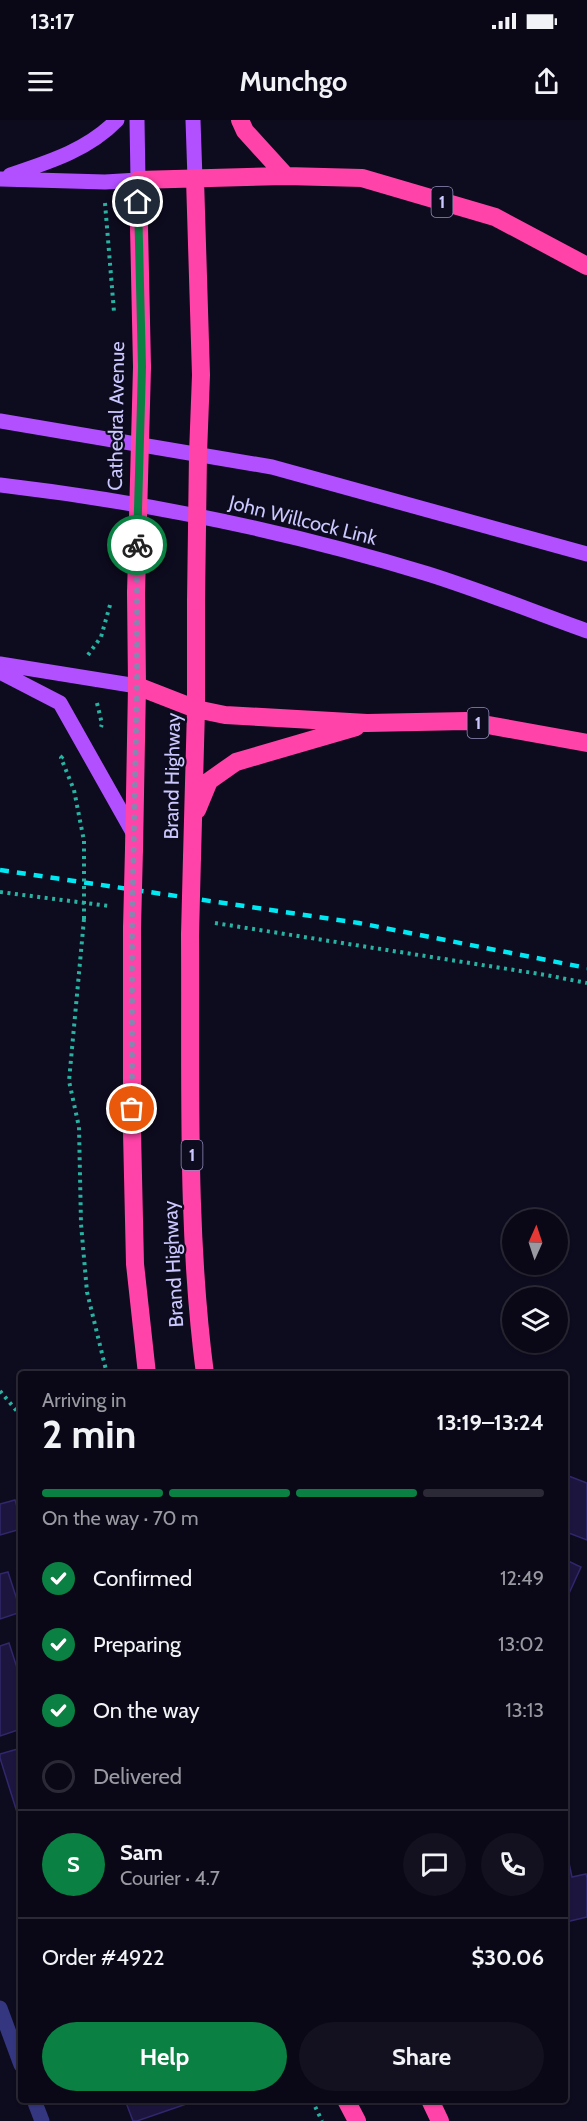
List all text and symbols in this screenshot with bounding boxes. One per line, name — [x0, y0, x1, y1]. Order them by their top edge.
text: 13:17 — [30, 8, 74, 35]
icon: menu — [24, 65, 57, 98]
text: Munchgo — [240, 65, 347, 98]
icon: share — [530, 65, 563, 98]
pin — [112, 176, 163, 227]
icon: home — [121, 185, 154, 218]
road number: 1 — [432, 187, 452, 217]
street label: Cathedral Avenue — [103, 341, 129, 491]
street label: John Willcock Link — [226, 490, 379, 550]
courier — [107, 515, 167, 575]
icon: bike — [121, 529, 154, 562]
road number: 1 — [468, 708, 488, 738]
street label: Brand Highway — [159, 712, 185, 840]
pin — [106, 1083, 157, 1134]
icon: bag — [115, 1092, 148, 1125]
road number: 1 — [182, 1140, 202, 1170]
street label: Brand Highway — [158, 1200, 188, 1328]
north arrow — [502, 1209, 568, 1275]
map controls — [502, 1209, 568, 1353]
button: layers — [502, 1287, 568, 1353]
text: Arriving in — [42, 1388, 126, 1412]
text: 13:19–13:24 — [437, 1409, 544, 1436]
text: 2 min — [42, 1410, 136, 1458]
text: On the way · 70 m — [42, 1506, 199, 1530]
icon: check — [42, 1562, 75, 1595]
text: Confirmed — [93, 1565, 192, 1592]
text: 12:49 — [500, 1566, 544, 1590]
icon: check — [42, 1628, 75, 1661]
text: Preparing — [93, 1631, 181, 1658]
text: 13:02 — [498, 1632, 544, 1656]
icon: check — [42, 1694, 75, 1727]
text: On the way — [93, 1697, 200, 1724]
text: 13:13 — [505, 1698, 544, 1722]
text: Delivered — [93, 1763, 182, 1790]
button: chat — [403, 1833, 466, 1896]
button: phone — [481, 1833, 544, 1896]
text: Sam — [120, 1839, 163, 1866]
text: S — [67, 1851, 80, 1878]
text: Courier · 4.7 — [120, 1866, 220, 1890]
text: Order #4922 — [42, 1944, 165, 1971]
text: $30.06 — [472, 1944, 544, 1971]
button: Help — [42, 2022, 287, 2091]
button: Share — [299, 2022, 544, 2091]

